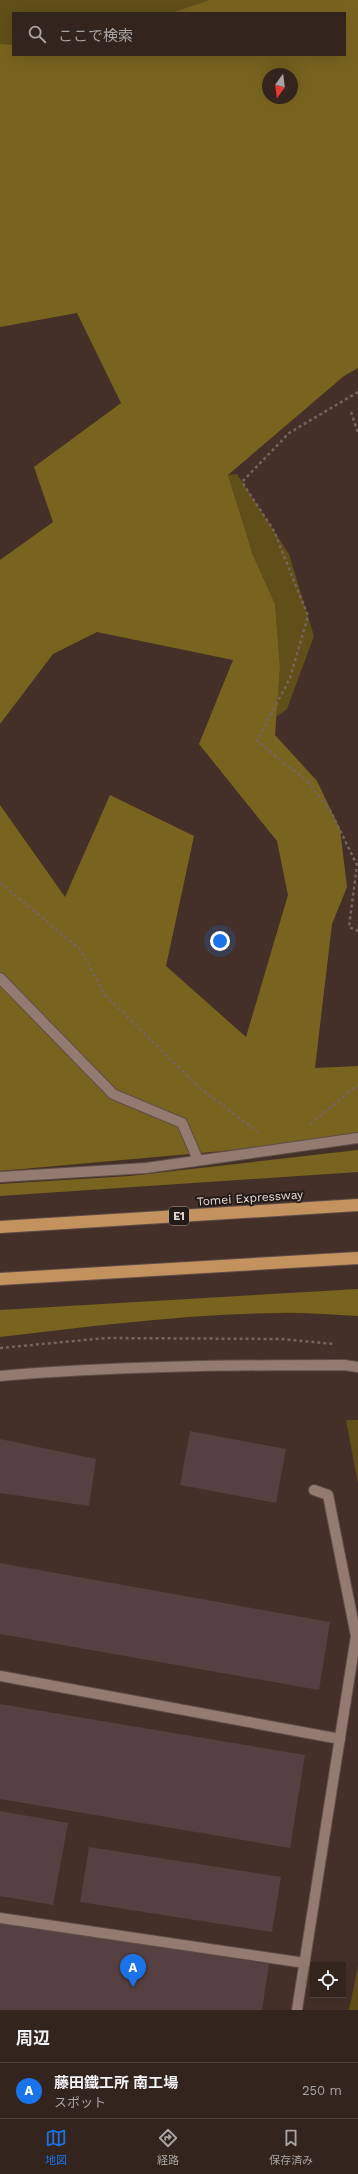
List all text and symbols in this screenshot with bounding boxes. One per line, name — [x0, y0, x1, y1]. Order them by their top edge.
search box — [12, 12, 346, 56]
icon: search — [26, 23, 48, 45]
text: ここで検索 — [58, 27, 133, 45]
north arrow — [262, 68, 298, 104]
your location — [210, 931, 230, 951]
street label: Tomei Expressway — [196, 1187, 305, 1209]
road number: E1 — [169, 1207, 189, 1225]
pin: A — [120, 1954, 146, 1987]
map controls — [310, 1962, 346, 1998]
button: locate — [310, 1962, 346, 1998]
text: 周辺 — [16, 2028, 50, 2048]
text: 藤田鐵工所 南工場 — [54, 2074, 178, 2092]
text: A — [25, 2083, 33, 2098]
text: 250 m — [302, 2083, 342, 2098]
text: スポット — [54, 2095, 106, 2110]
tab: 地図 — [45, 2127, 67, 2167]
tab: 経路 — [157, 2127, 179, 2167]
tab: 保存済み — [269, 2127, 313, 2167]

